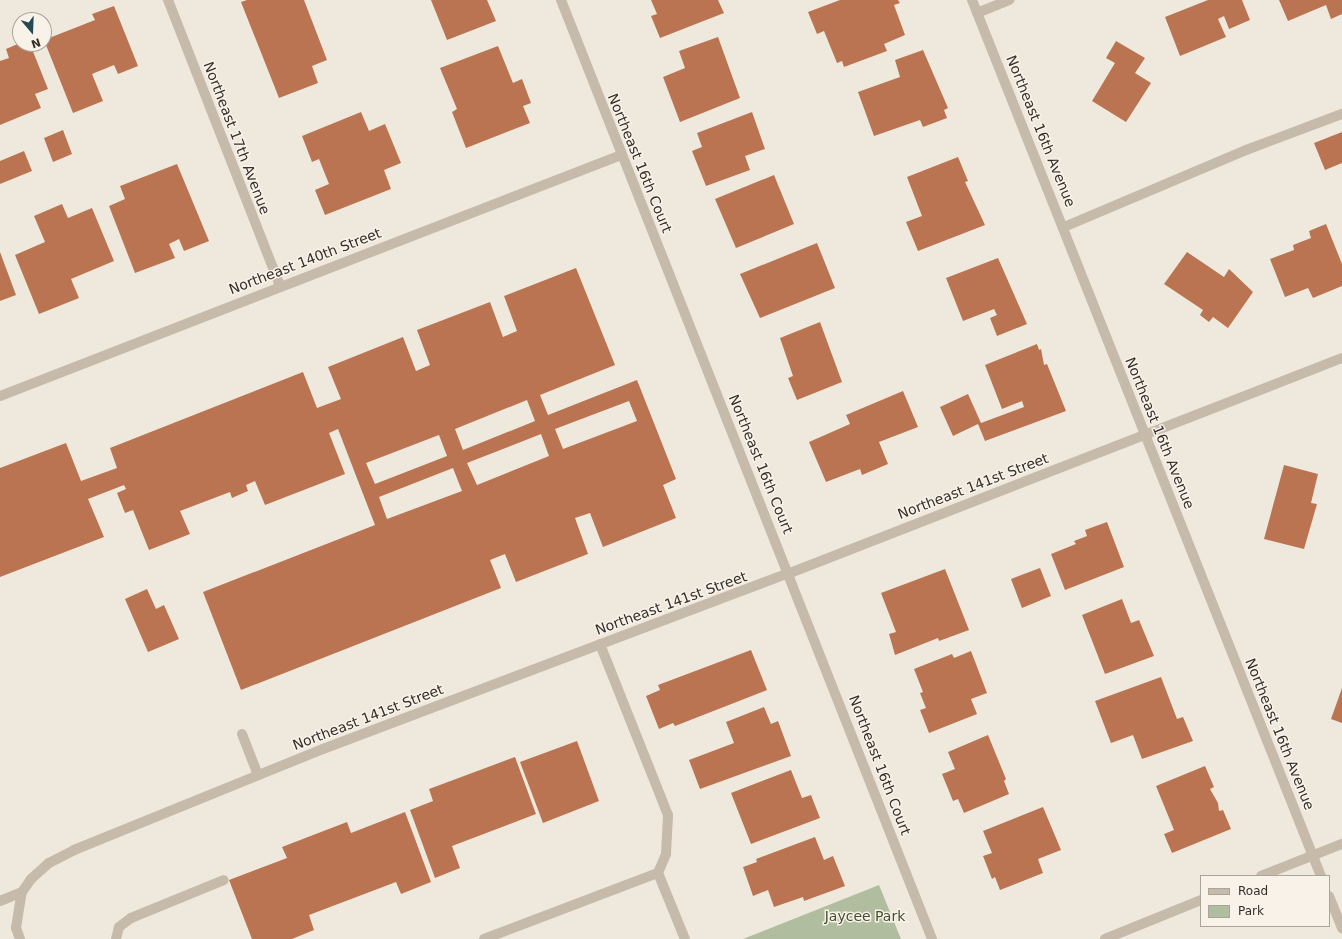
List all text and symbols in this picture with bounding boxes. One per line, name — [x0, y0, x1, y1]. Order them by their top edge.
north arrow — [12, 12, 52, 52]
text: N — [29, 35, 42, 51]
street label: Northeast 16th Avenue — [1003, 53, 1079, 209]
street label: Northeast 17th Avenue — [200, 59, 274, 217]
street label: Northeast 16th Court — [604, 91, 676, 235]
street label: Northeast 140th Street — [227, 224, 383, 298]
street label: Northeast 16th Avenue — [1122, 355, 1198, 511]
street label: Northeast 16th Court — [725, 392, 797, 536]
street label: Northeast 141st Street — [895, 449, 1051, 523]
street label: Northeast 141st Street — [593, 568, 749, 638]
street label: Northeast 16th Avenue — [1242, 656, 1318, 812]
street label: Northeast 141st Street — [290, 680, 446, 754]
street label: Northeast 16th Court — [846, 693, 914, 837]
legend — [1200, 875, 1330, 927]
text: Road — [1238, 884, 1268, 898]
text: Park — [1238, 904, 1264, 918]
park label: Jaycee Park — [825, 908, 905, 924]

